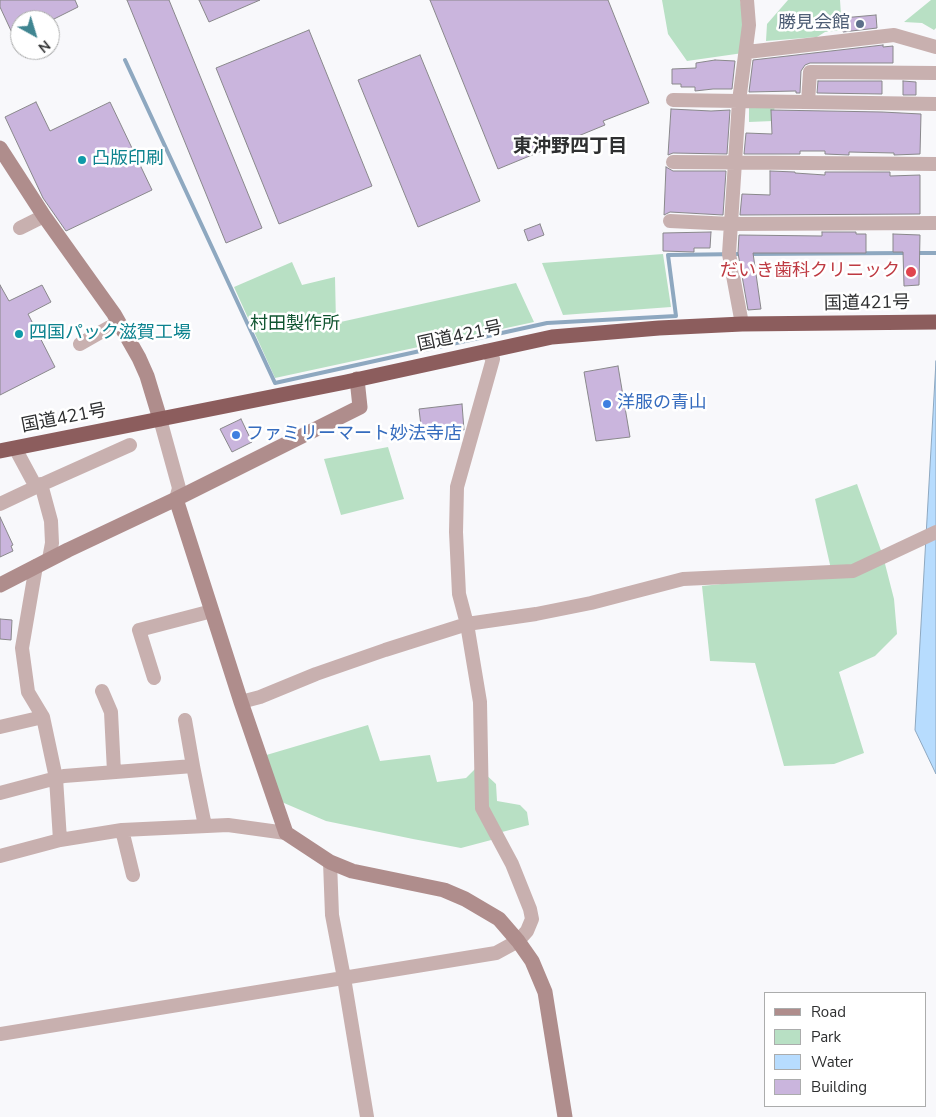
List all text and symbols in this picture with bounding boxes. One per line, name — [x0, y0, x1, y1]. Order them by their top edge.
north arrow — [10, 10, 60, 60]
place label: 勝見会館 — [778, 13, 850, 35]
marker: 勝見会館 — [854, 18, 866, 30]
text: N — [34, 36, 54, 57]
district label: 東沖野四丁目 — [513, 136, 627, 158]
place label: 凸版印刷 — [92, 149, 164, 171]
marker: 凸版印刷 — [76, 154, 88, 166]
place label: だいき歯科クリニック — [720, 261, 900, 283]
marker: だいき歯科クリニック — [904, 265, 918, 279]
street label: 国道421号 — [824, 292, 910, 316]
park label: 村田製作所 — [250, 314, 340, 336]
street label: 国道421号 — [415, 317, 505, 357]
place label: 四国パック滋賀工場 — [29, 323, 191, 345]
marker: 四国パック滋賀工場 — [13, 328, 25, 340]
place label: 洋服の青山 — [617, 393, 707, 415]
marker: 洋服の青山 — [601, 398, 613, 410]
street label: 国道421号 — [20, 400, 108, 438]
place label: ファミリーマート妙法寺店 — [246, 424, 462, 446]
marker: ファミリーマート妙法寺店 — [230, 429, 242, 441]
legend — [764, 992, 926, 1107]
text: Road — [811, 1002, 846, 1022]
text: Park — [811, 1027, 841, 1047]
text: Water — [811, 1052, 853, 1072]
text: Building — [811, 1077, 867, 1097]

